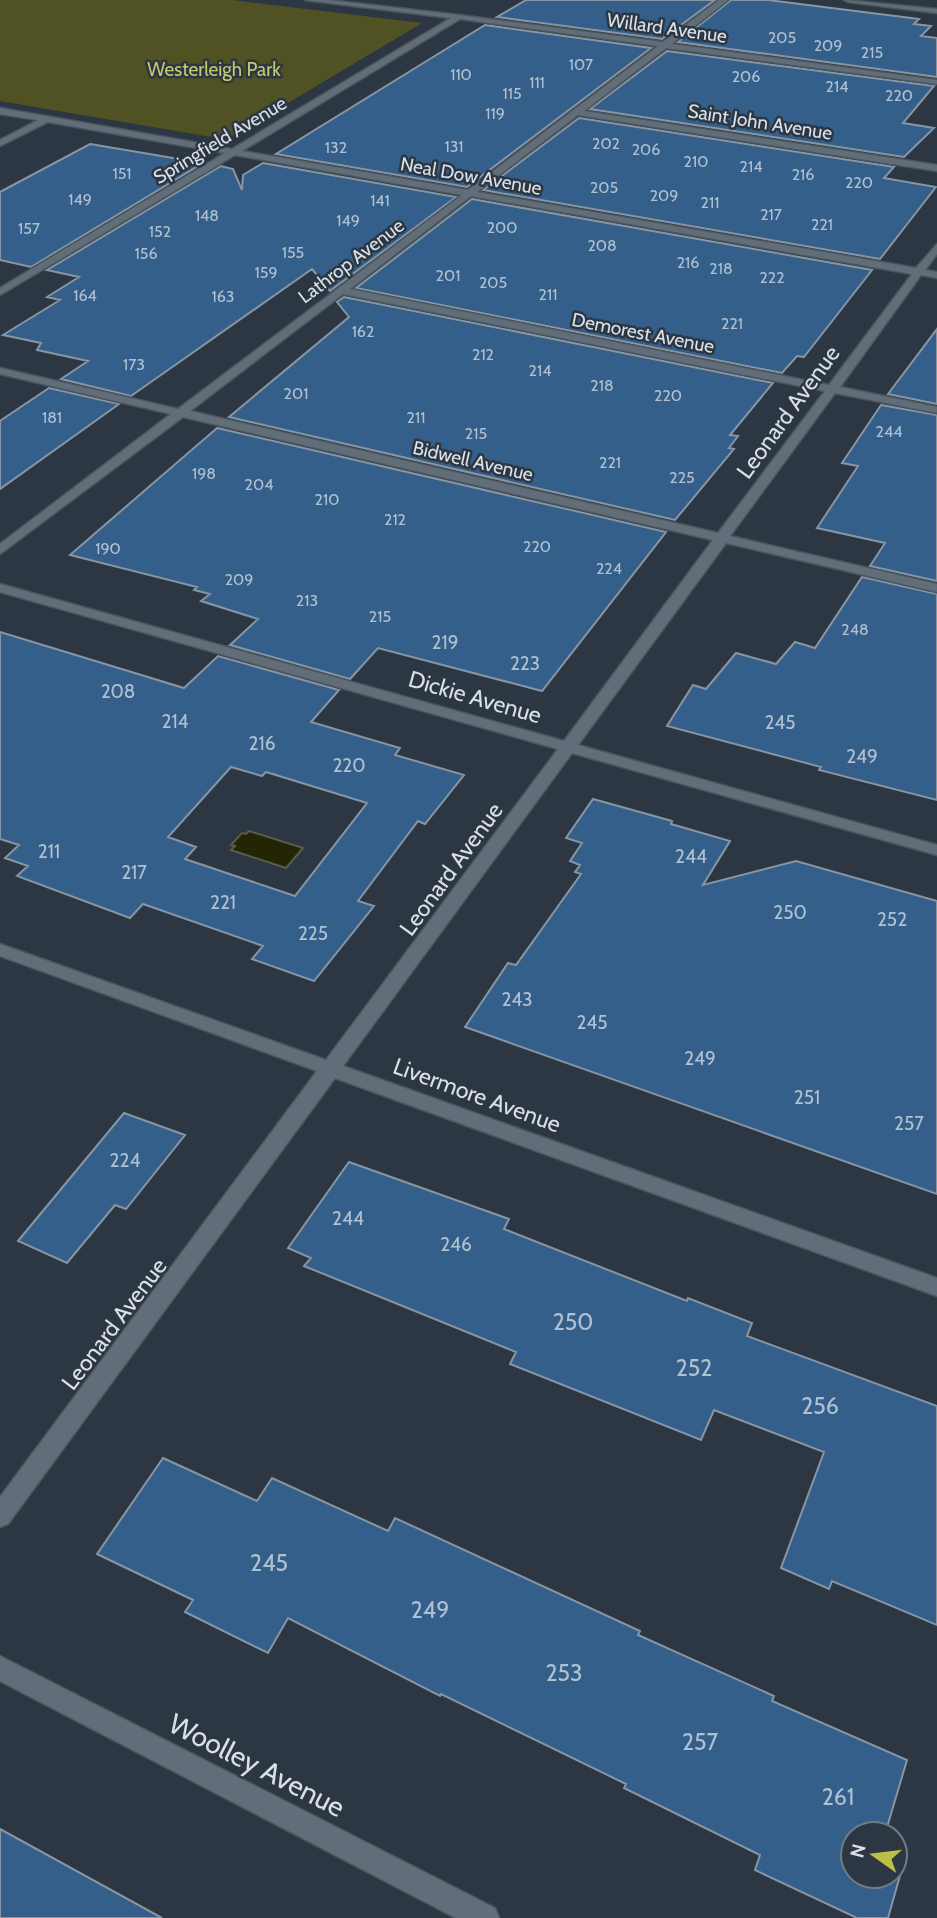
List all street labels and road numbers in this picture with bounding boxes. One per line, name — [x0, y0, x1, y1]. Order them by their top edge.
street label: Willard Avenue — [606, 8, 729, 48]
street label: Springfield Avenue — [149, 91, 291, 189]
street label: Saint John Avenue — [686, 99, 834, 145]
street label: Neal Dow Avenue — [399, 152, 544, 200]
street label: Lathrop Avenue — [294, 214, 409, 308]
street label: Demorest Avenue — [570, 308, 717, 358]
street label: Leonard Avenue — [730, 340, 846, 484]
street label: Bidwell Avenue — [411, 436, 536, 486]
street label: Dickie Avenue — [405, 665, 545, 729]
street label: Leonard Avenue — [393, 797, 509, 941]
street label: Livermore Avenue — [389, 1052, 565, 1138]
street label: Leonard Avenue — [55, 1253, 173, 1395]
street label: Woolley Avenue — [163, 1706, 351, 1824]

